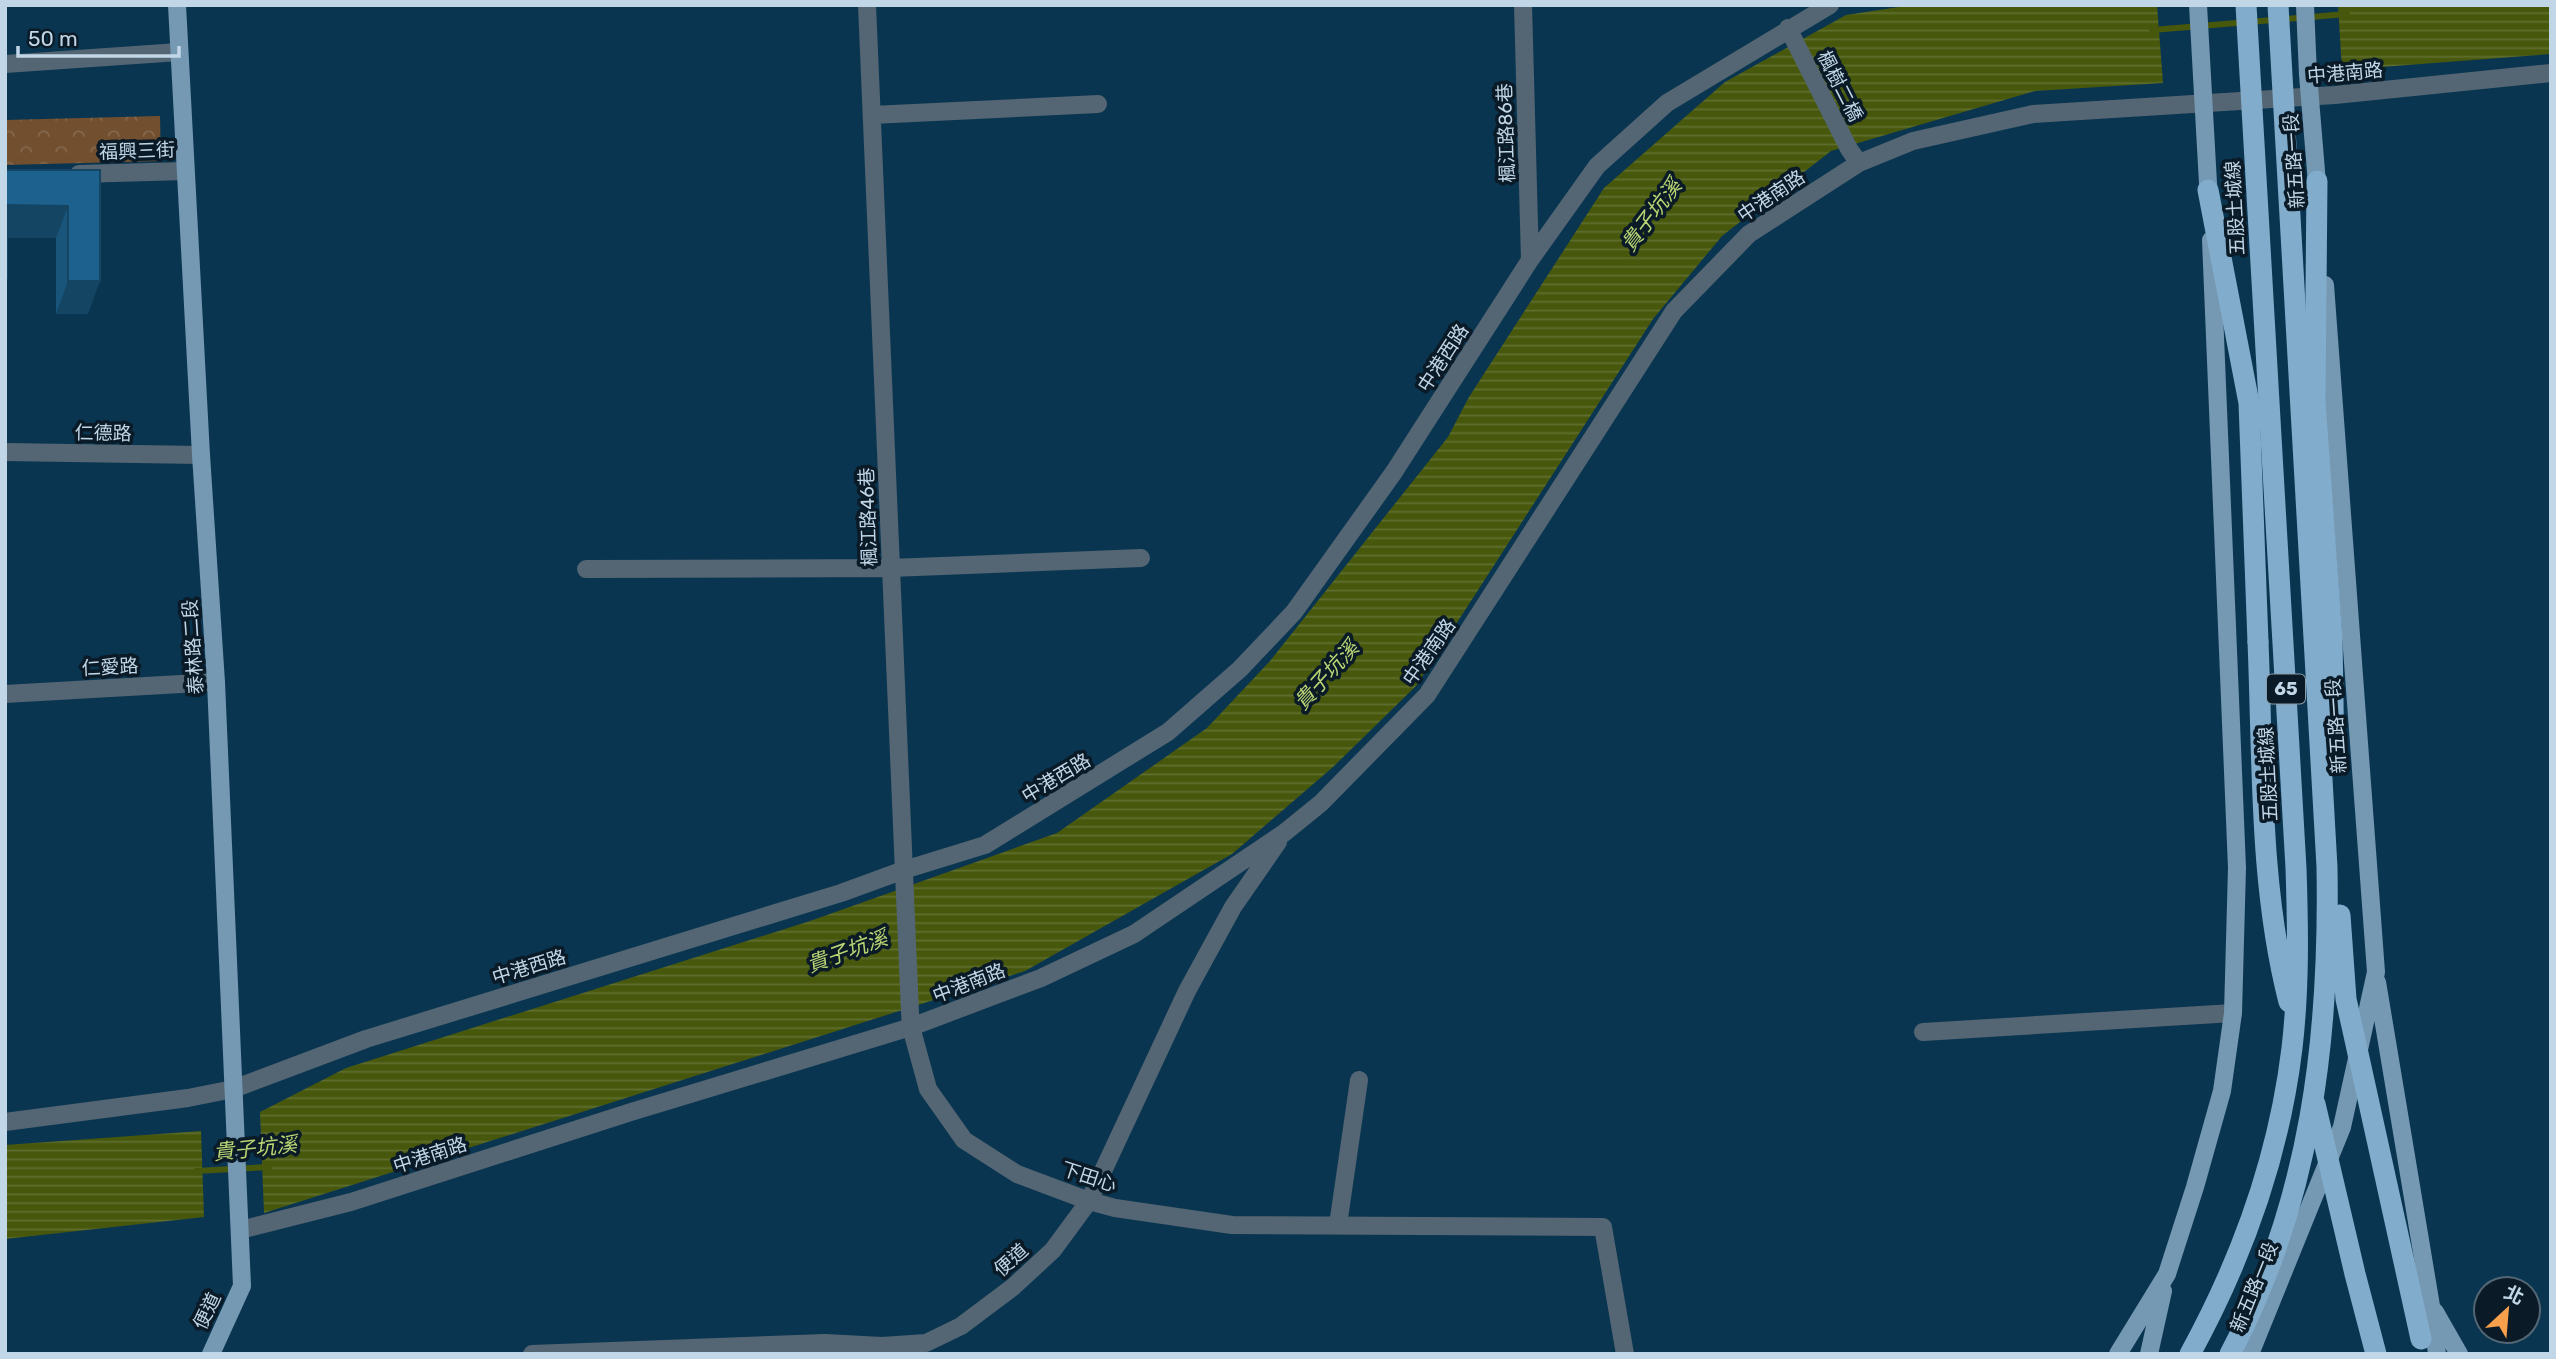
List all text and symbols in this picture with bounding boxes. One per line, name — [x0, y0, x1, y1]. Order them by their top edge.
scale bar — [18, 14, 178, 58]
text: 50 m — [28, 26, 78, 51]
street label: 楓樹二橋 — [1812, 47, 1868, 125]
street label: 中港南路 — [2306, 58, 2384, 88]
street label: 楓江路86巷 — [1493, 83, 1519, 183]
street label: 新五路一段 — [2279, 113, 2309, 209]
street label: 福興三街 — [99, 138, 175, 164]
street label: 五股土城線 — [2221, 160, 2249, 256]
street label: 中港南路 — [1733, 165, 1809, 227]
water label: 貴子坑溪 — [1616, 172, 1688, 256]
street label: 中港西路 — [1413, 320, 1473, 396]
street label: 仁德路 — [74, 421, 132, 445]
street label: 楓江路46巷 — [855, 467, 881, 567]
street label: 泰林路二段 — [178, 599, 208, 695]
street label: 中港南路 — [1398, 614, 1460, 690]
water label: 貴子坑溪 — [1289, 633, 1365, 715]
street label: 仁愛路 — [81, 654, 139, 680]
road number: 65 — [2267, 674, 2305, 704]
street label: 新五路一段 — [2321, 678, 2351, 774]
street label: 五股土城線 — [2254, 726, 2282, 822]
street label: 中港西路 — [1017, 749, 1095, 807]
water label: 貴子坑溪 — [803, 924, 894, 977]
street label: 中港西路 — [489, 945, 569, 989]
street label: 中港南路 — [929, 959, 1009, 1007]
water label: 貴子坑溪 — [212, 1131, 301, 1165]
street label: 中港南路 — [390, 1132, 470, 1178]
street label: 下田心 — [1058, 1157, 1120, 1197]
street label: 便道 — [989, 1239, 1033, 1281]
street label: 新五路一段 — [2226, 1239, 2282, 1335]
north arrow — [2472, 1275, 2542, 1345]
text: 北 — [2501, 1281, 2528, 1310]
street label: 便道 — [189, 1289, 225, 1333]

